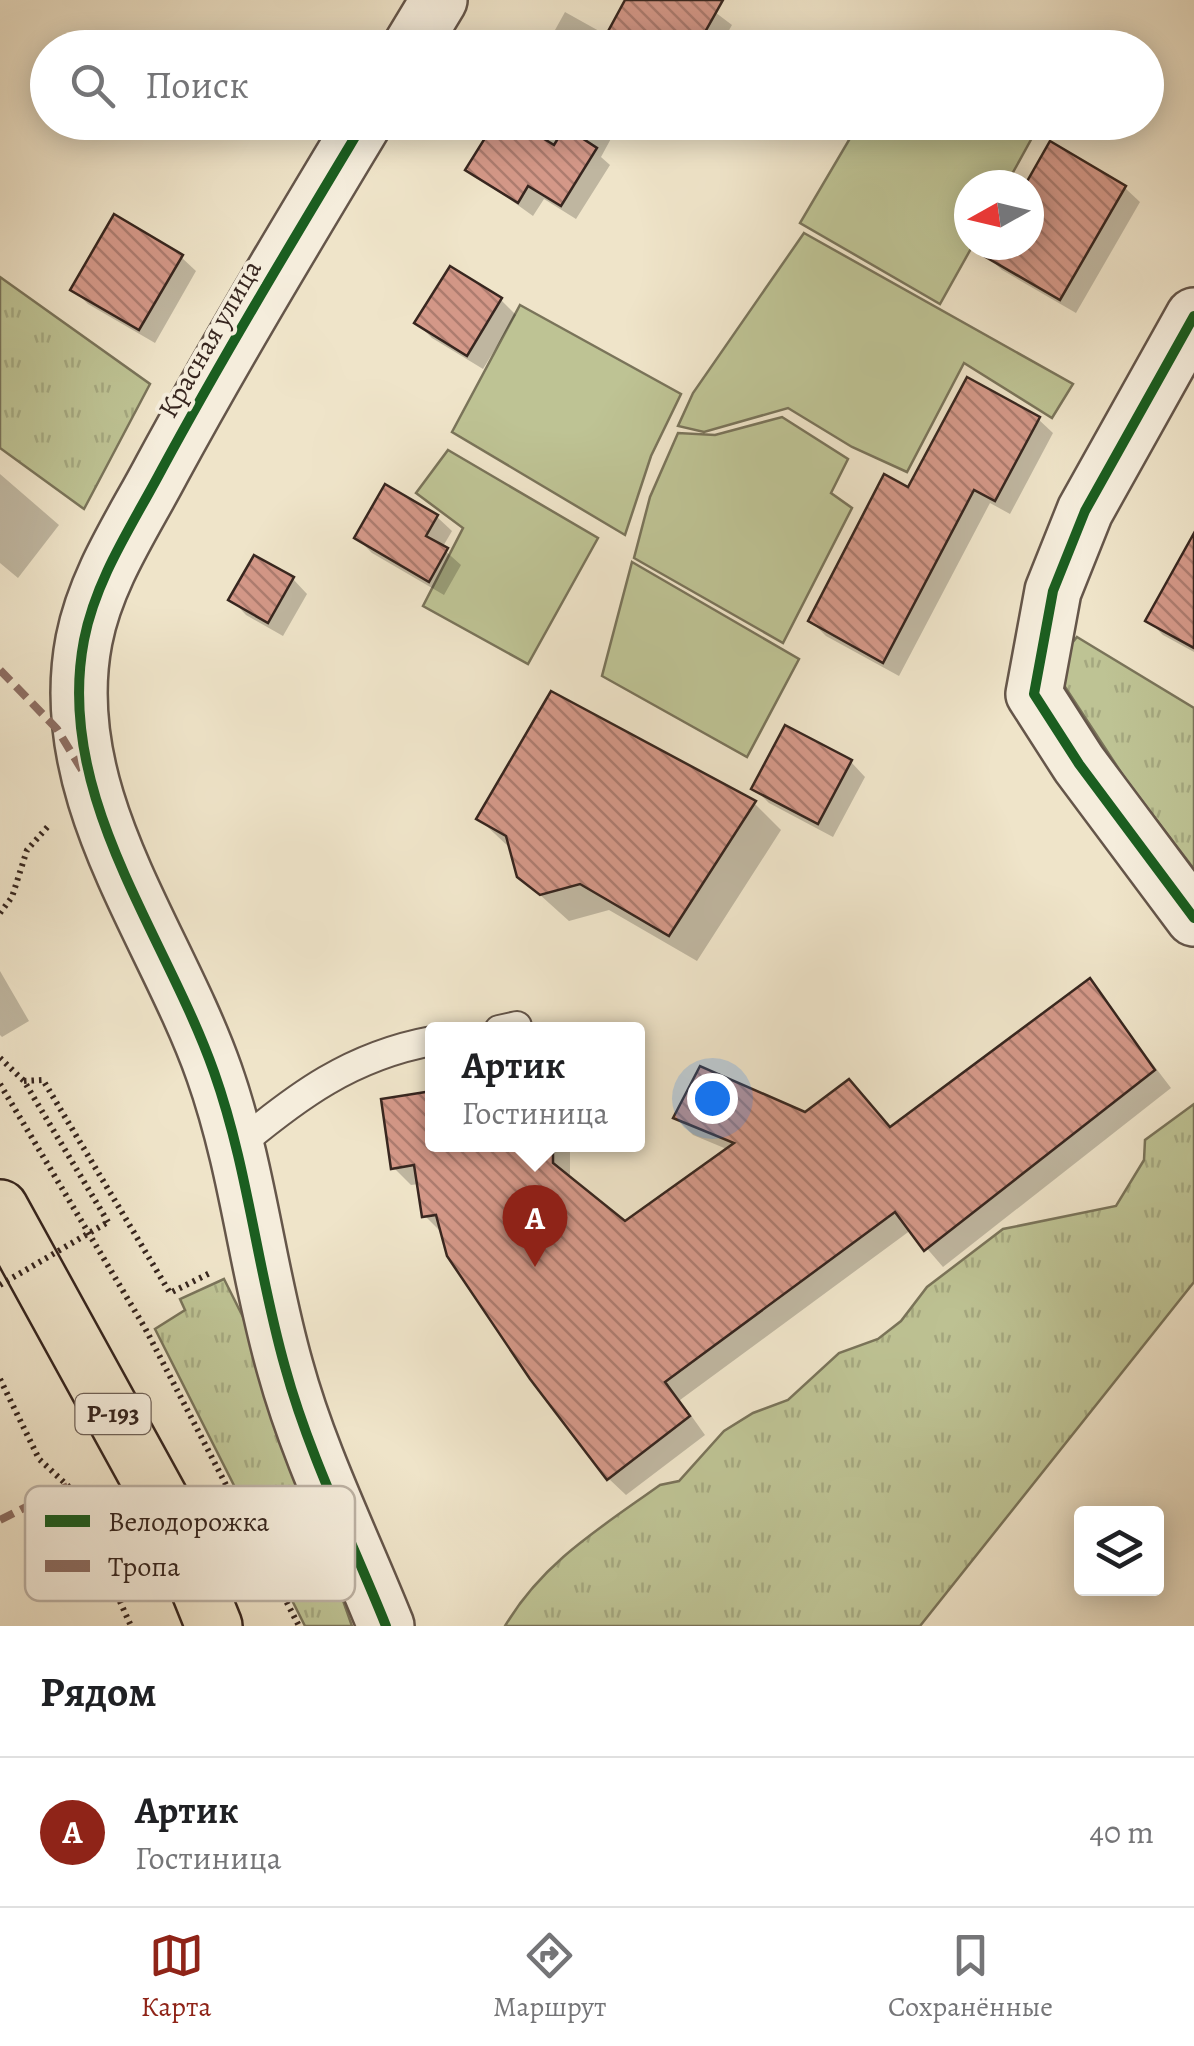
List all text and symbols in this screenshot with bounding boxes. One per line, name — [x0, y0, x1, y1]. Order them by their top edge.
search box — [30, 30, 1164, 140]
icon: search — [65, 58, 120, 113]
text: Поиск — [145, 59, 249, 111]
north arrow — [954, 170, 1044, 260]
street label: Красная улица — [149, 253, 271, 425]
popup — [425, 1022, 645, 1152]
text: Артик — [462, 1039, 565, 1091]
your location — [687, 1073, 738, 1124]
text: Гостиница — [462, 1091, 608, 1135]
pin: A — [502, 1184, 568, 1267]
road number: Р-193 — [76, 1394, 150, 1434]
legend — [25, 1486, 355, 1601]
text: Велодорожка — [108, 1503, 270, 1541]
map controls — [1074, 1506, 1164, 1596]
button: layers — [1074, 1506, 1164, 1596]
text: Тропа — [108, 1548, 180, 1586]
text: Рядом — [40, 1663, 157, 1720]
text: Артик — [135, 1784, 239, 1836]
text: A — [62, 1810, 83, 1854]
text: 40 m — [1089, 1810, 1154, 1854]
text: Гостиница — [135, 1836, 281, 1880]
tab: Карта — [141, 1928, 211, 2026]
tab: Маршрут — [493, 1928, 606, 2026]
tab: Сохранённые — [888, 1928, 1053, 2026]

